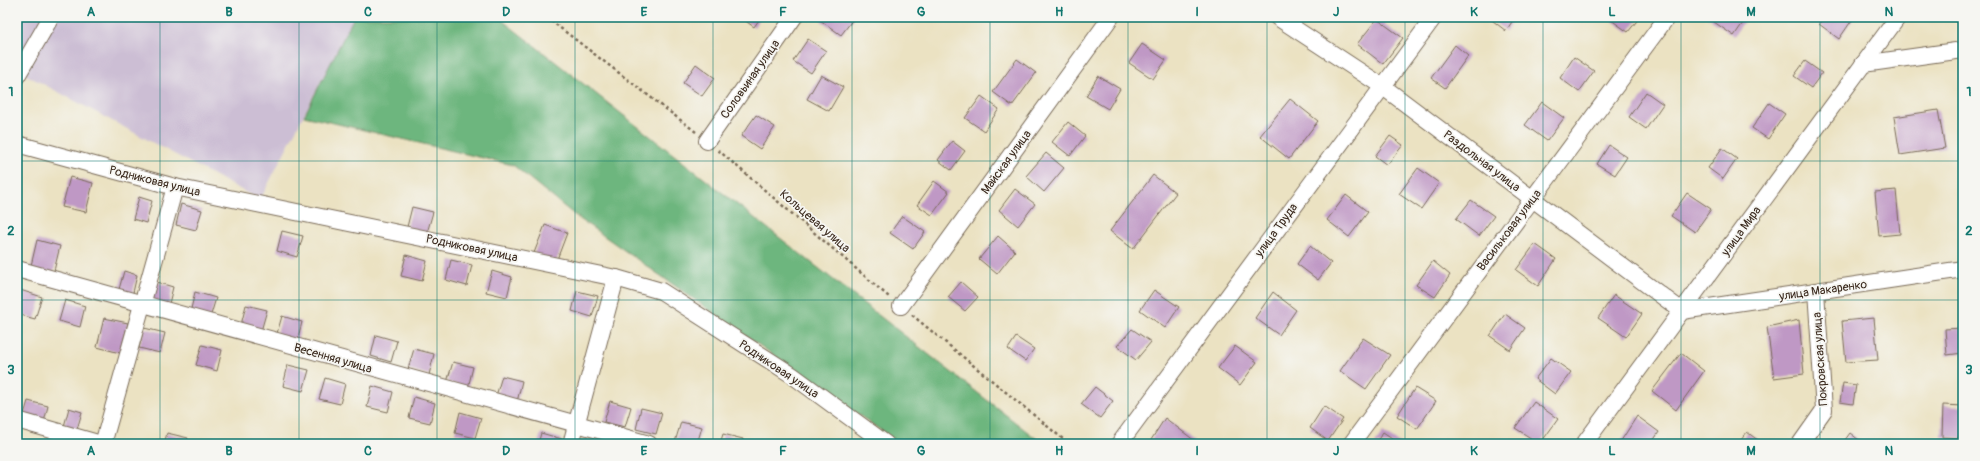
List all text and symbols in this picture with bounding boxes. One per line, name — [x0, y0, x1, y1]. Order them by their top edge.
text: A — [87, 4, 96, 20]
text: B — [225, 4, 233, 20]
text: C — [364, 4, 372, 20]
text: D — [502, 4, 510, 20]
text: E — [641, 4, 648, 20]
text: F — [779, 4, 787, 20]
text: G — [917, 4, 926, 20]
text: H — [1055, 4, 1063, 20]
text: I — [1195, 4, 1199, 20]
text: J — [1333, 4, 1339, 20]
text: K — [1470, 4, 1478, 20]
text: L — [1608, 4, 1616, 20]
text: M — [1746, 4, 1756, 20]
text: N — [1885, 4, 1894, 20]
street label: Соловьиная улица — [718, 37, 783, 122]
text: 1 — [8, 84, 14, 100]
text: 1 — [1966, 84, 1972, 100]
street label: Майская улица — [978, 127, 1035, 197]
street label: Раздольная улица — [1440, 128, 1523, 195]
street label: Родниковая улица — [108, 163, 202, 200]
street label: Васильковая улица — [1474, 186, 1545, 274]
street label: Кольцевая улица — [776, 187, 853, 256]
street label: улица Труда — [1251, 200, 1301, 261]
street label: улица Мира — [1718, 203, 1765, 260]
text: 2 — [7, 223, 15, 239]
text: 2 — [1965, 223, 1973, 239]
street label: Родниковая улица — [425, 231, 519, 266]
street label: улица Макаренко — [1777, 277, 1869, 304]
street label: Покровская улица — [1810, 311, 1831, 406]
street label: Родниковая улица — [736, 337, 822, 402]
street label: Весенняя улица — [292, 340, 374, 377]
text: 3 — [7, 362, 15, 378]
text: 3 — [1965, 362, 1973, 378]
text: A — [87, 443, 96, 459]
text: B — [225, 443, 233, 459]
text: C — [364, 443, 372, 459]
text: D — [502, 443, 510, 459]
text: E — [641, 443, 648, 459]
text: F — [779, 443, 787, 459]
text: G — [917, 443, 926, 459]
text: H — [1055, 443, 1063, 459]
text: I — [1195, 443, 1199, 459]
text: J — [1333, 443, 1339, 459]
text: K — [1470, 443, 1478, 459]
text: L — [1608, 443, 1616, 459]
text: M — [1746, 443, 1756, 459]
text: N — [1885, 443, 1894, 459]

